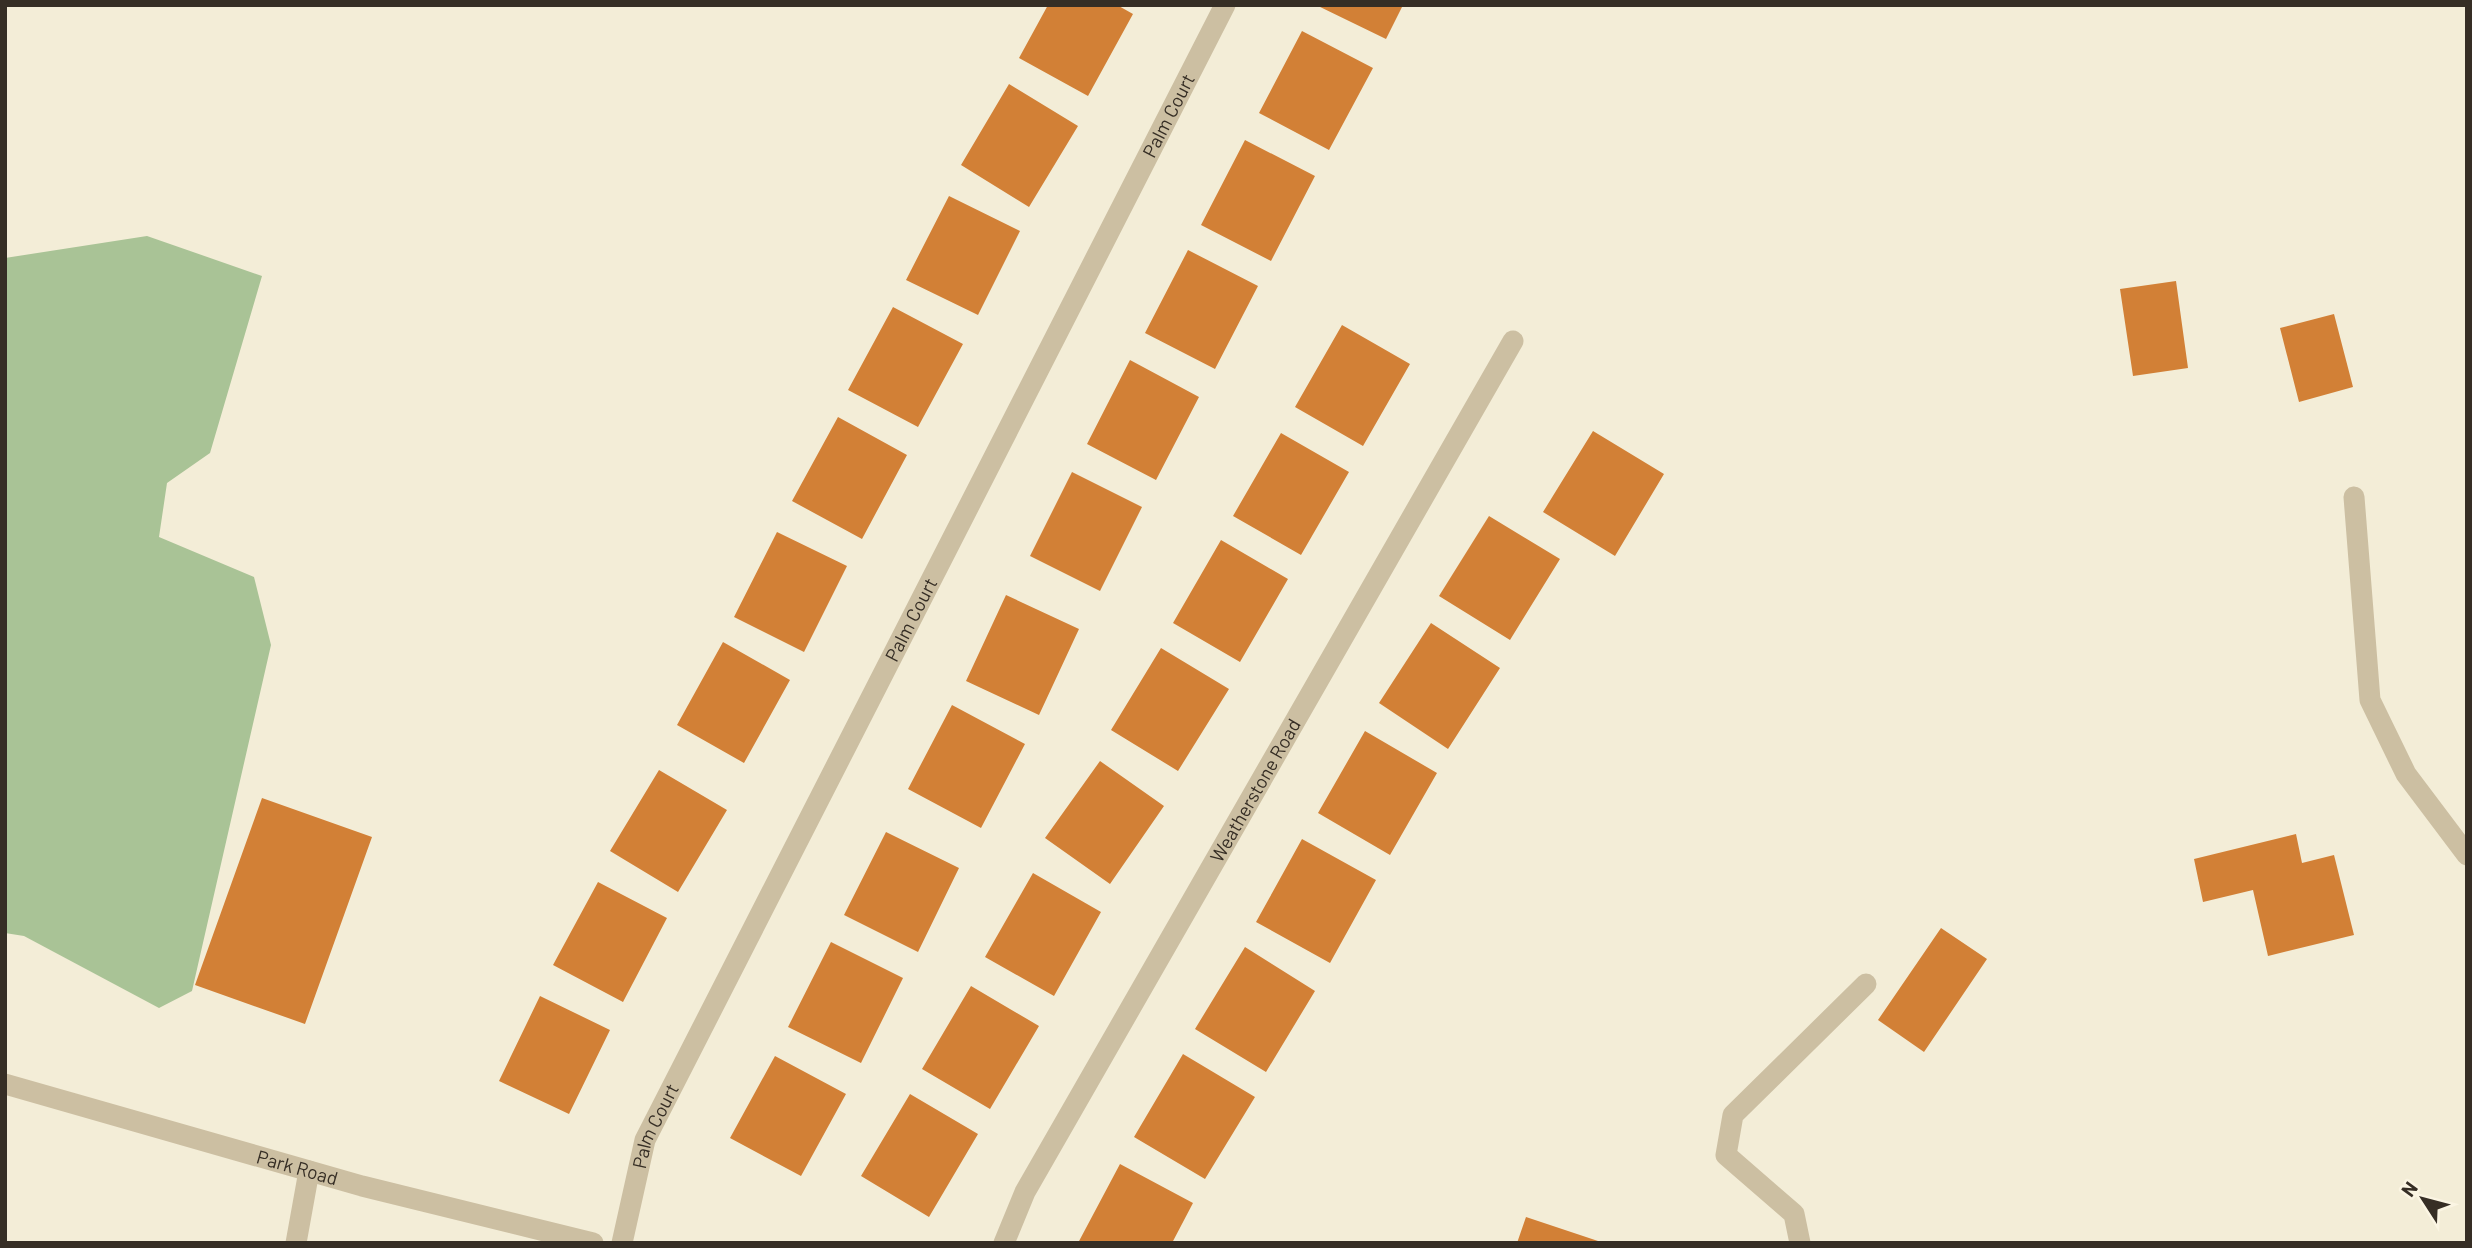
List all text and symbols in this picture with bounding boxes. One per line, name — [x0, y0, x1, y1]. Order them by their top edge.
street label: Palm Court — [1137, 70, 1199, 161]
street label: Palm Court — [880, 574, 941, 665]
street label: Weatherstone Road — [1205, 714, 1305, 866]
street label: Palm Court — [627, 1079, 683, 1171]
street label: Park Road — [254, 1145, 341, 1190]
north arrow — [2388, 1164, 2458, 1234]
text: N — [2396, 1177, 2422, 1201]

